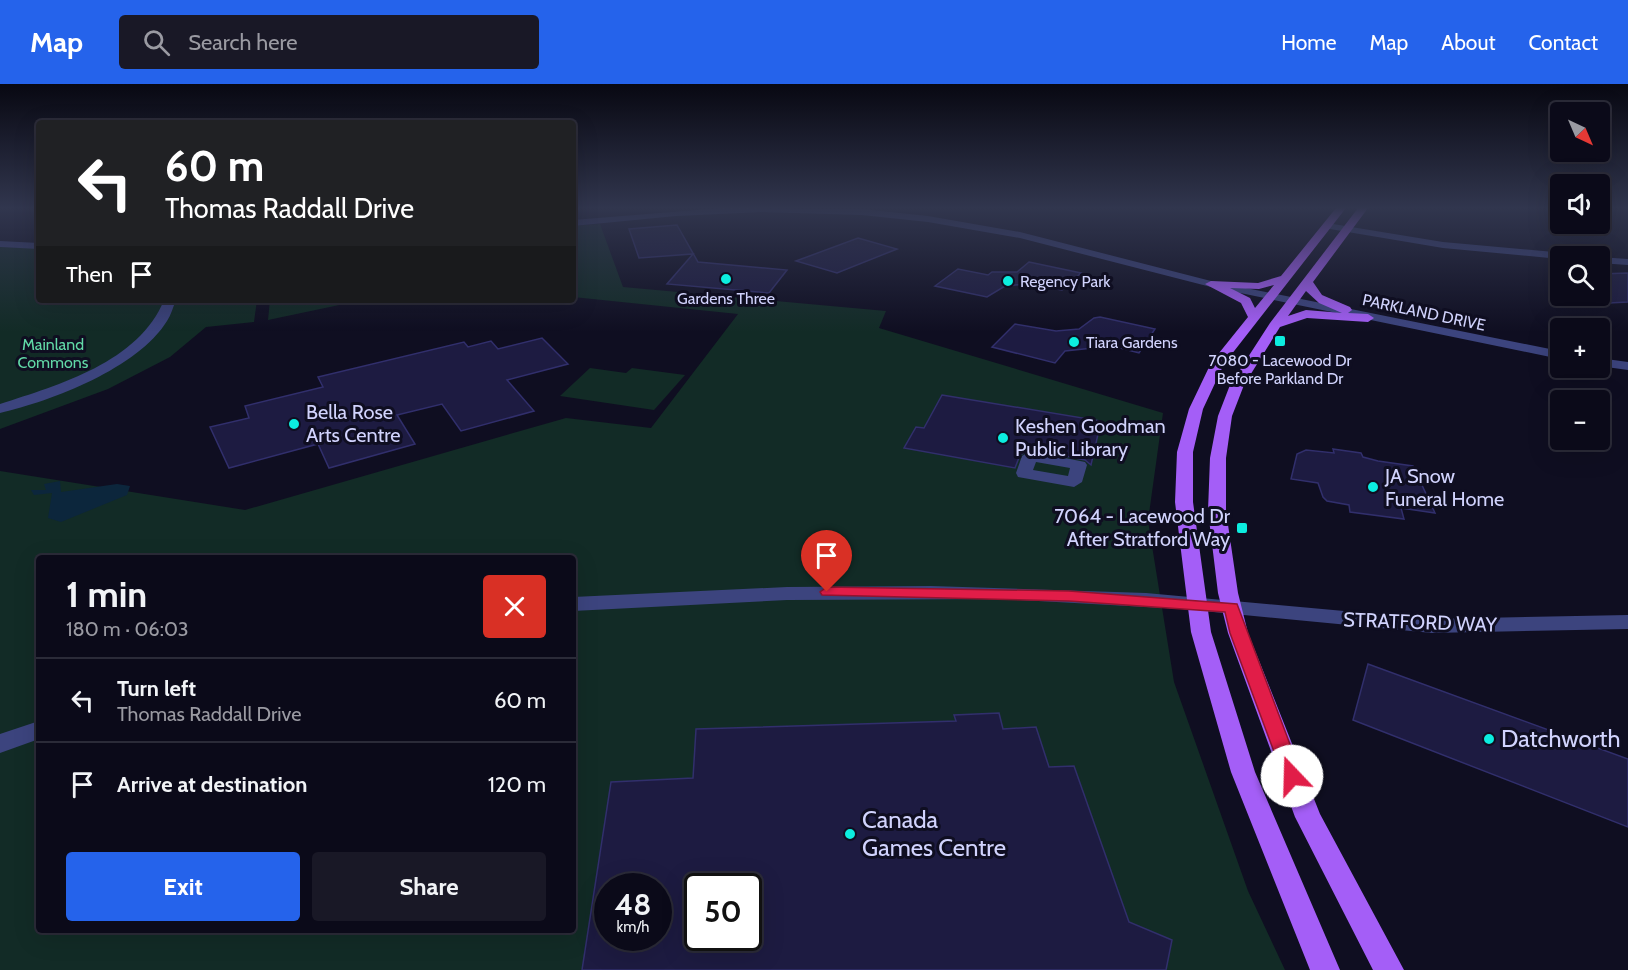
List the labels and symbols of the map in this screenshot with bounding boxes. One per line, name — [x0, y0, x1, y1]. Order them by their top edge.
north arrow — [1550, 102, 1610, 162]
marker: Gardens Three — [719, 272, 733, 286]
place label: Regency Park — [1020, 272, 1111, 291]
marker: Regency Park — [1001, 274, 1015, 288]
place label: Gardens Three — [677, 289, 775, 308]
street label: PARKLAND DRIVE — [1361, 290, 1487, 335]
place label: Tiara Gardens — [1086, 333, 1178, 352]
marker: 7080 - Lacewood Dr Before Parkland Dr — [1273, 334, 1287, 348]
park label: Mainland Commons — [18, 335, 89, 372]
marker: Tiara Gardens — [1067, 335, 1081, 349]
place label: 7080 - Lacewood Dr Before Parkland Dr — [1208, 351, 1353, 388]
place label: Bella Rose Arts Centre — [306, 400, 401, 447]
place label: Keshen Goodman Public Library — [1015, 414, 1166, 461]
marker: Bella Rose Arts Centre — [287, 417, 301, 431]
marker: Keshen Goodman Public Library — [996, 431, 1010, 445]
place label: JA Snow Funeral Home — [1384, 464, 1504, 511]
marker: JA Snow Funeral Home — [1366, 480, 1380, 494]
place label: 7064 - Lacewood Dr After Stratford Way — [1054, 504, 1231, 551]
marker: 7064 - Lacewood Dr After Stratford Way — [1235, 521, 1249, 535]
pin — [801, 530, 852, 592]
street label: STRATFORD WAY — [1343, 607, 1498, 637]
place label: Datchworth — [1501, 724, 1620, 753]
marker: Datchworth — [1482, 732, 1496, 746]
position arrow — [1260, 744, 1324, 808]
place label: Canada Games Centre — [862, 805, 1006, 862]
marker: Canada Games Centre — [843, 827, 857, 841]
speed limit sign: 50 — [684, 873, 762, 951]

